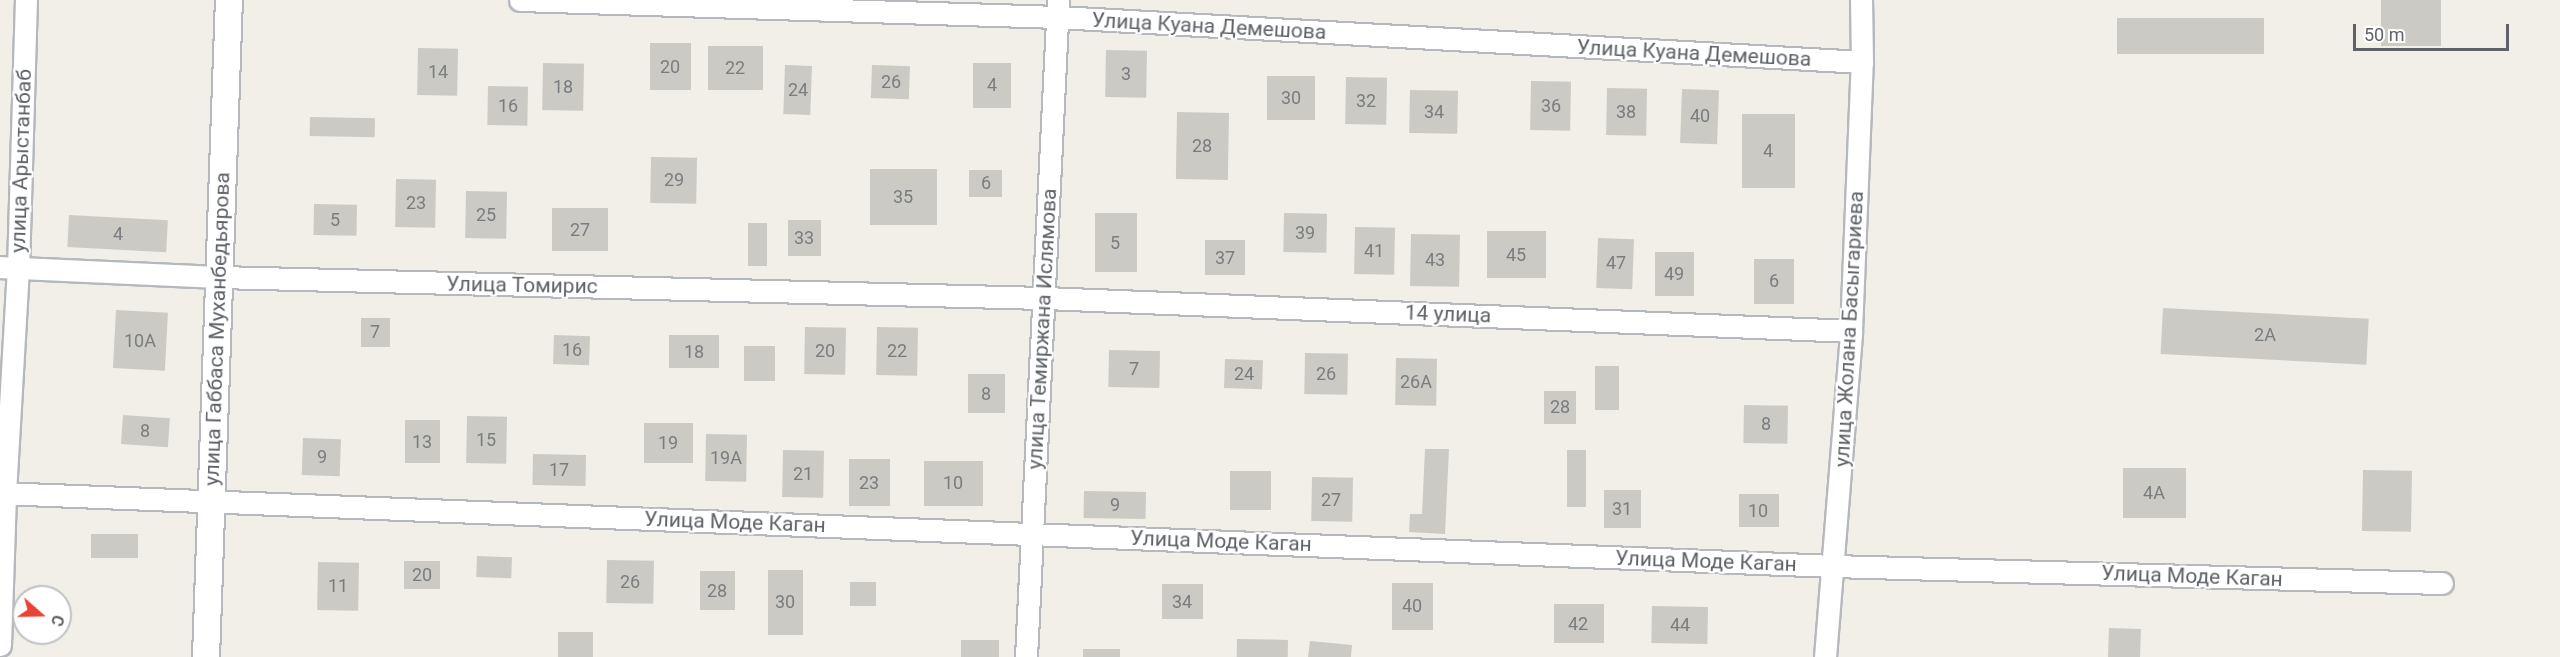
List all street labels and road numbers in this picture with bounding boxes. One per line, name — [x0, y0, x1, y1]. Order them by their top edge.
street label: Улица Куана Демешова — [1091, 7, 1327, 45]
street label: Улица Куана Демешова — [1576, 34, 1812, 72]
street label: улица Арыстанбаб — [5, 69, 37, 253]
street label: улица Габбаса Муханбедьярова — [199, 172, 235, 486]
street label: улица Темиржана Ислямова — [1022, 188, 1062, 470]
street label: улица Жолана Басыгариева — [1829, 190, 1869, 468]
street label: Улица Томирис — [446, 271, 598, 299]
street label: 14 улица — [1404, 300, 1492, 328]
street label: Улица Моде Каган — [644, 506, 826, 538]
street label: Улица Моде Каган — [1130, 525, 1312, 557]
street label: Улица Моде Каган — [1615, 545, 1797, 577]
street label: Улица Моде Каган — [2101, 560, 2283, 592]

